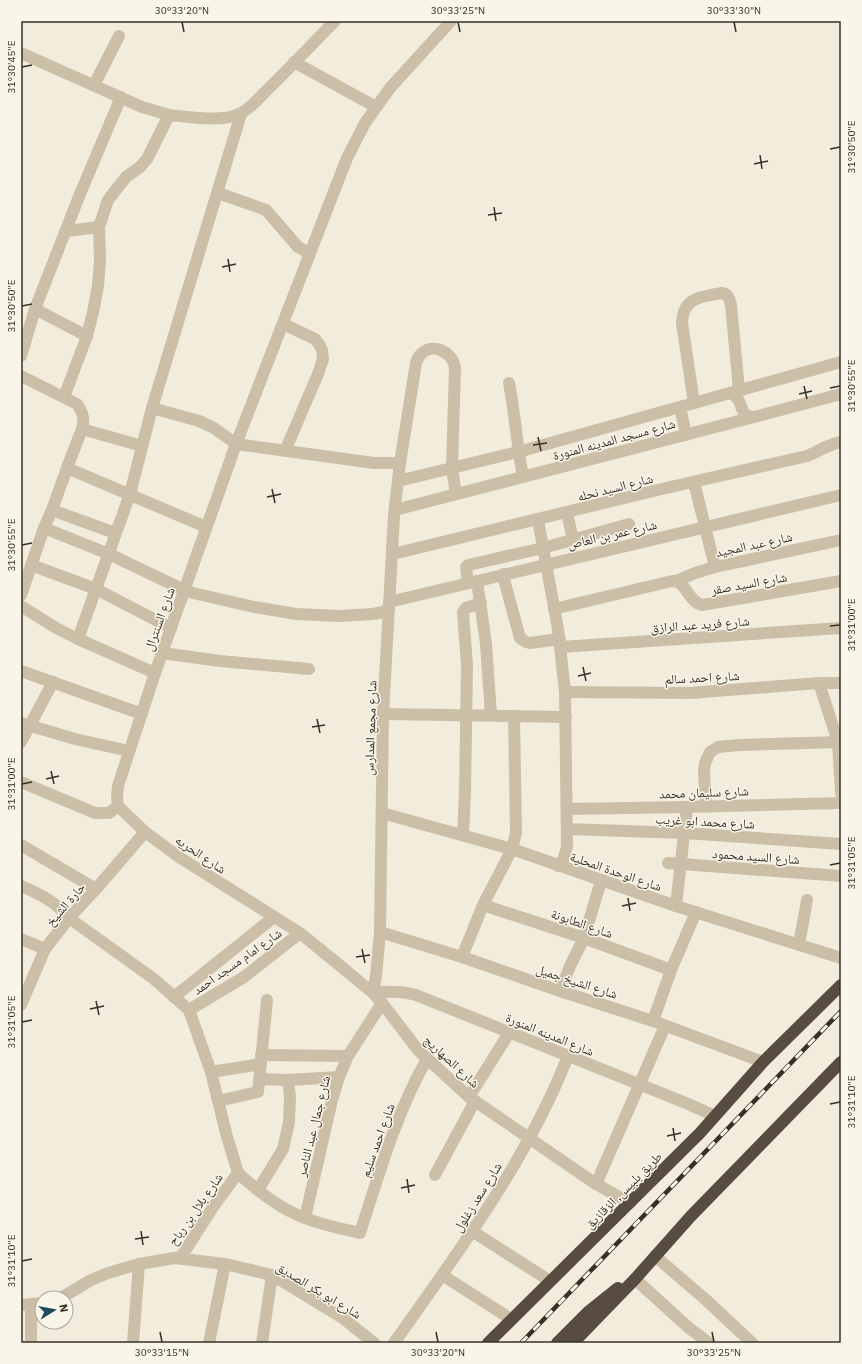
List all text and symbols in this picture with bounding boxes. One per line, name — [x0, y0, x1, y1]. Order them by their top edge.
text: 30°33'20"N — [155, 4, 209, 17]
text: 30°33'25"N — [431, 4, 485, 17]
text: 30°33'30"N — [707, 4, 761, 17]
text: 31°30'45"E — [5, 40, 18, 94]
text: 31°30'50"E — [845, 120, 858, 174]
text: 31°30'50"E — [5, 279, 18, 333]
text: 31°30'55"E — [845, 359, 858, 413]
street label: شارع مسجد المدينه المنورة — [551, 415, 678, 465]
street label: شارع السيد نحله — [575, 470, 655, 506]
street label: شارع عمر بن العاص — [566, 516, 659, 554]
text: 31°30'55"E — [5, 518, 18, 572]
street label: شارع عبد المجيد — [714, 528, 794, 562]
street label: شارع السيد صقر — [709, 568, 788, 600]
street label: شارع السنترال — [140, 585, 180, 654]
text: 31°31'00"E — [845, 598, 858, 652]
street label: شارع فريد عبد الرازق — [650, 613, 750, 637]
street label: شارع احمد سالم — [664, 667, 740, 689]
street label: شارع مجمع المدارس — [360, 680, 382, 776]
text: 31°31'00"E — [5, 757, 18, 811]
street label: شارع سليمان محمد — [659, 782, 749, 804]
street label: شارع محمد ابو غريب — [655, 810, 755, 834]
street label: شارع الحريه — [171, 831, 229, 878]
text: 31°31'05"E — [845, 836, 858, 890]
street label: شارع السيد محمود — [712, 845, 800, 869]
street label: شارع الوحدة المحلية — [567, 848, 664, 896]
street label: حارة الشيخ — [42, 879, 90, 930]
street label: شارع الطابونة — [548, 905, 615, 943]
street label: شارع امام مسجد احمد — [189, 924, 286, 999]
street label: شارع الشيخ جميل — [534, 960, 620, 1004]
text: 31°31'05"E — [5, 995, 18, 1049]
street label: شارع المدينه المنورة — [503, 1009, 596, 1061]
street label: شارع الصهاريج — [420, 1031, 483, 1092]
street label: شارع جمال عبد الناصر — [292, 1074, 335, 1180]
text: 31°31'10"E — [845, 1075, 858, 1129]
street label: شارع احمد سليم — [356, 1101, 400, 1180]
street label: طريق بلبيس, الزقازيق — [581, 1148, 666, 1233]
street label: شارع سعد زغلول — [449, 1159, 507, 1236]
street label: شارع بلال بن رباح — [164, 1170, 227, 1249]
text: 31°31'10"E — [5, 1234, 18, 1288]
street label: شارع ابو بكر الصديق — [273, 1258, 364, 1323]
north arrow — [34, 1290, 74, 1330]
text: N — [56, 1303, 71, 1313]
text: 30°33'15"N — [135, 1346, 189, 1359]
text: 30°33'20"N — [411, 1346, 465, 1359]
text: 30°33'25"N — [687, 1346, 741, 1359]

